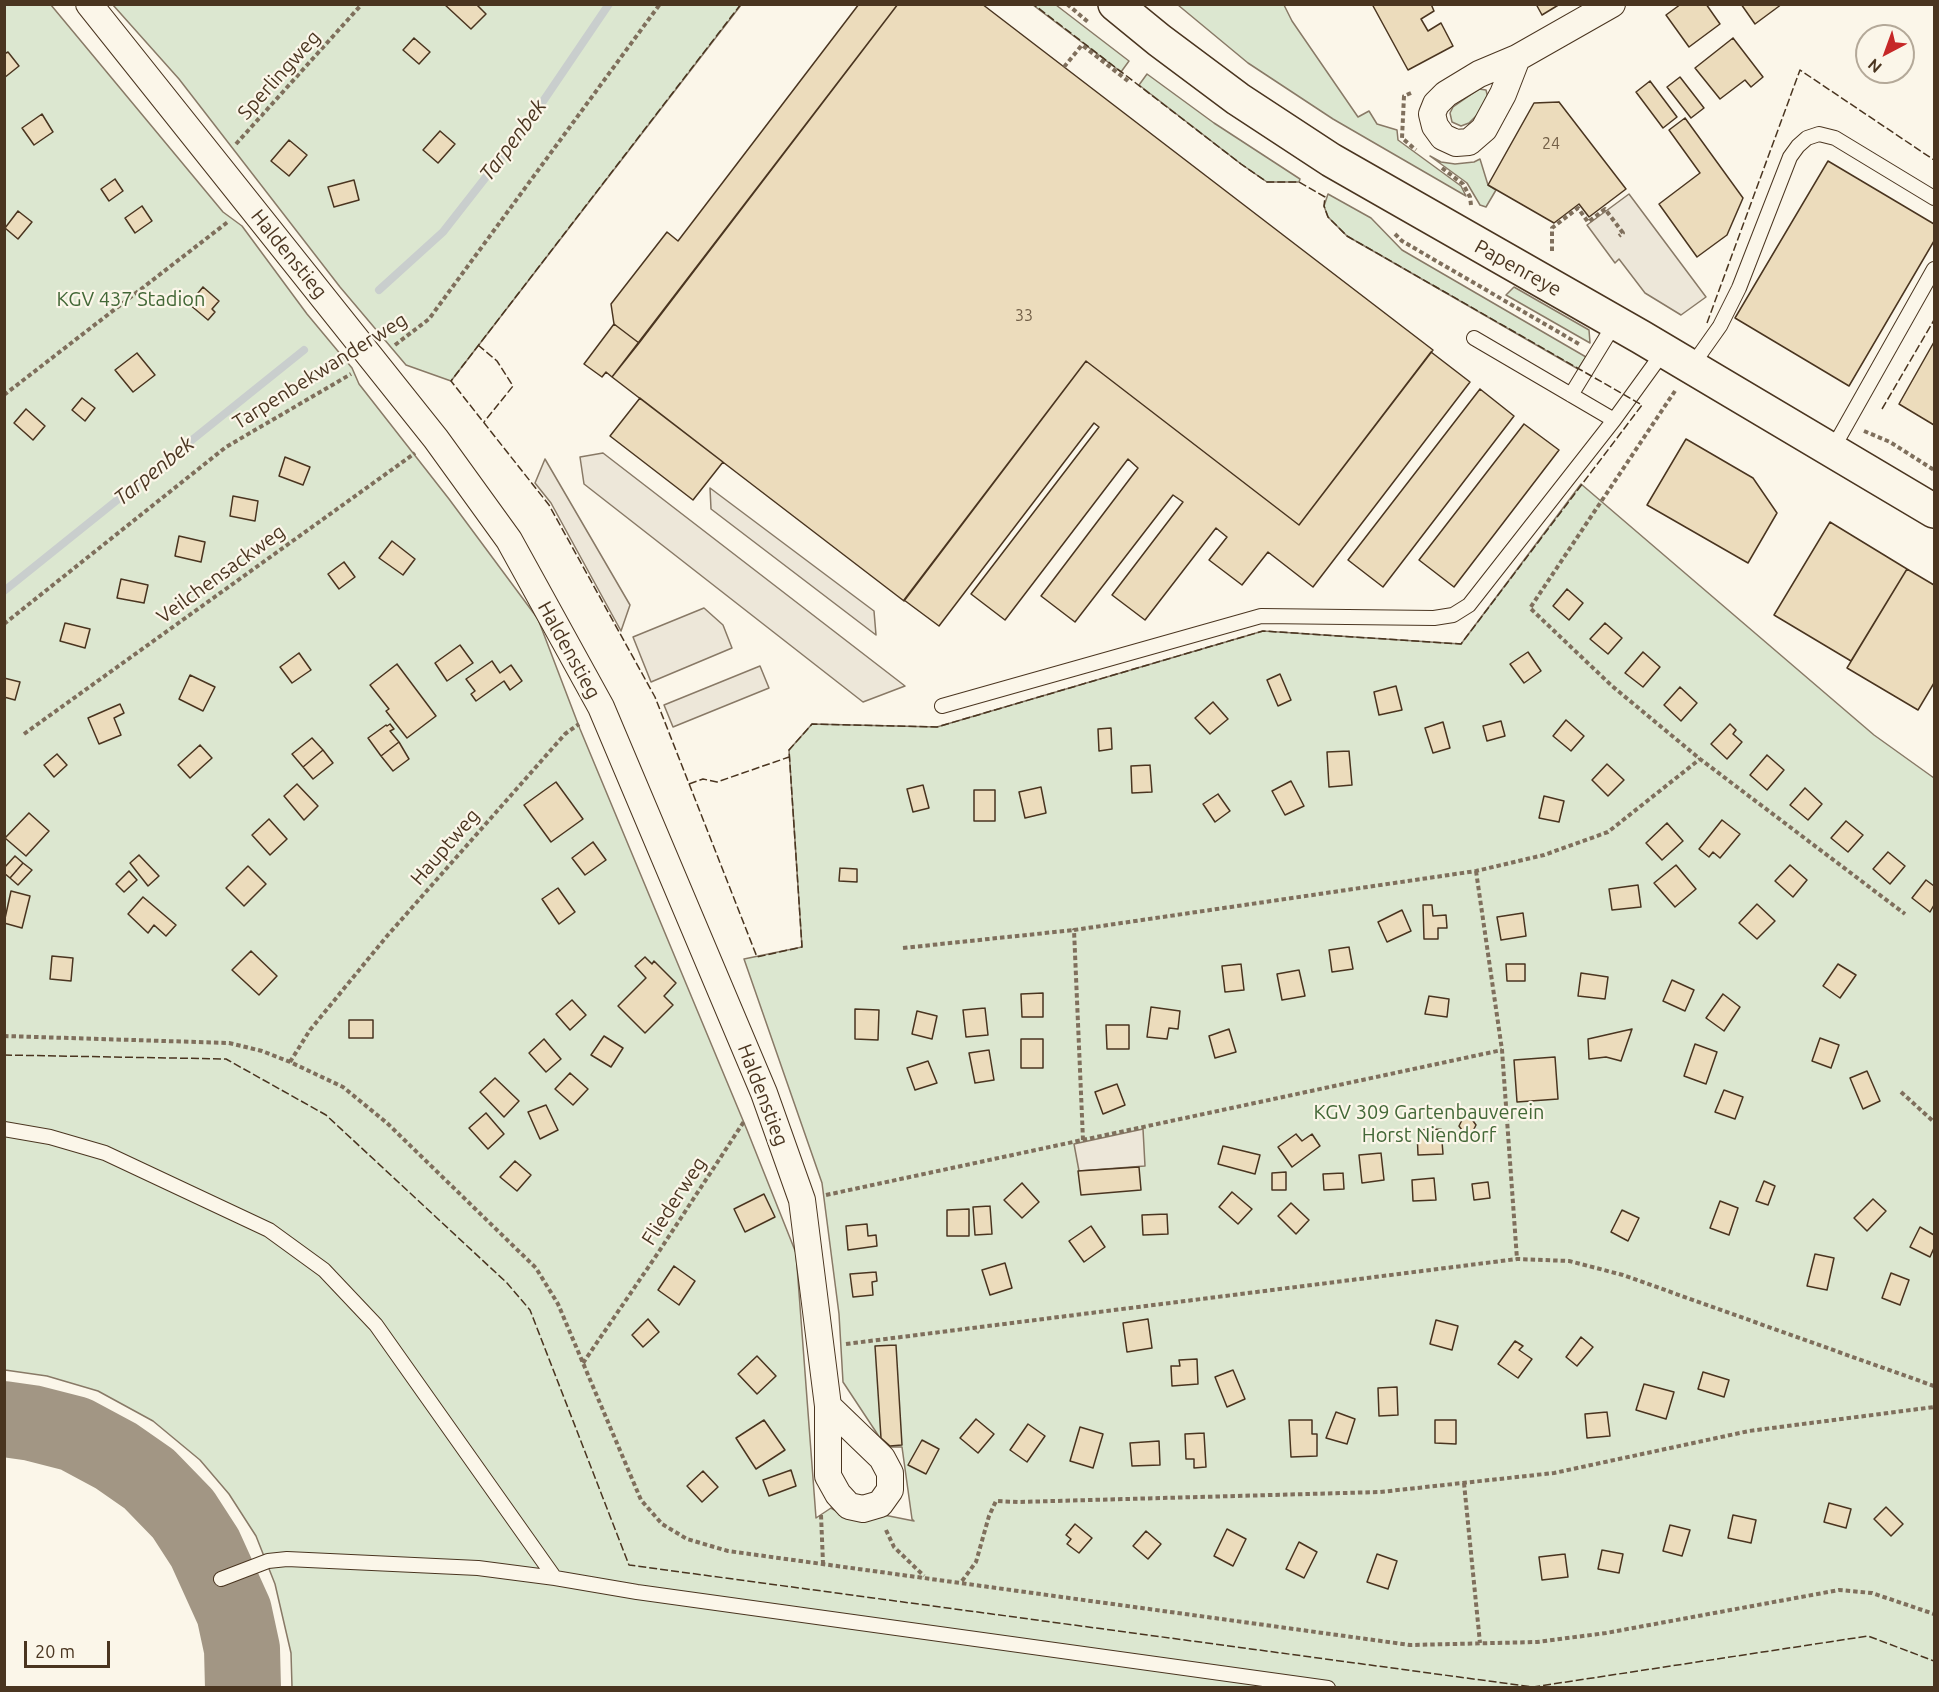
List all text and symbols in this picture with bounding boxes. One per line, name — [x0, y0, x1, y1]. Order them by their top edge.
north arrow — [1855, 24, 1915, 84]
street label: Sperlingweg — [233, 25, 325, 125]
text: N — [1864, 55, 1885, 77]
water label: Tarpenbek — [474, 94, 552, 186]
house number: 24 — [1542, 134, 1560, 154]
street label: Haldenstieg — [246, 205, 332, 303]
street label: Papenreye — [1470, 234, 1566, 302]
park label: KGV 437 Stadion — [57, 287, 205, 311]
house number: 33 — [1015, 306, 1033, 326]
street label: Tarpenbekwanderweg — [228, 308, 412, 434]
water label: Tarpenbek — [109, 431, 199, 511]
street label: Veilchensackweg — [152, 519, 290, 629]
street label: Haldenstieg — [532, 597, 606, 703]
street label: Hauptweg — [405, 804, 485, 890]
street label: Haldenstieg — [733, 1040, 793, 1150]
park label: KGV 309 Gartenbauverein Horst Niendorf — [1314, 1100, 1544, 1147]
street label: Fliederweg — [637, 1152, 711, 1250]
scale bar — [27, 1629, 112, 1667]
text: 20 m — [35, 1641, 75, 1661]

